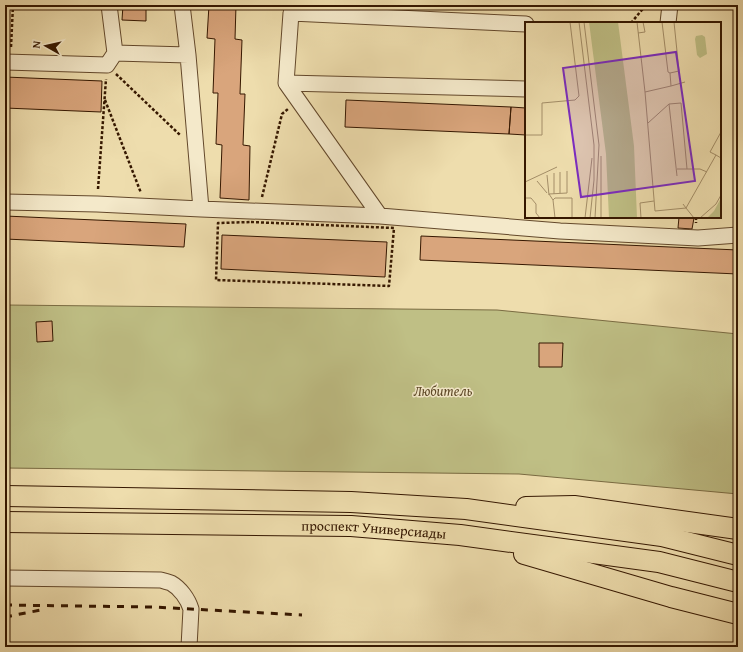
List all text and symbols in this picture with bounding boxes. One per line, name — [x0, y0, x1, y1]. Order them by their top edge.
inset map — [525, 22, 721, 218]
north arrow — [26, 26, 66, 66]
text: N — [28, 39, 45, 49]
park label: Любитель — [414, 381, 473, 401]
street label: проспект Универсиады — [301, 515, 447, 544]

